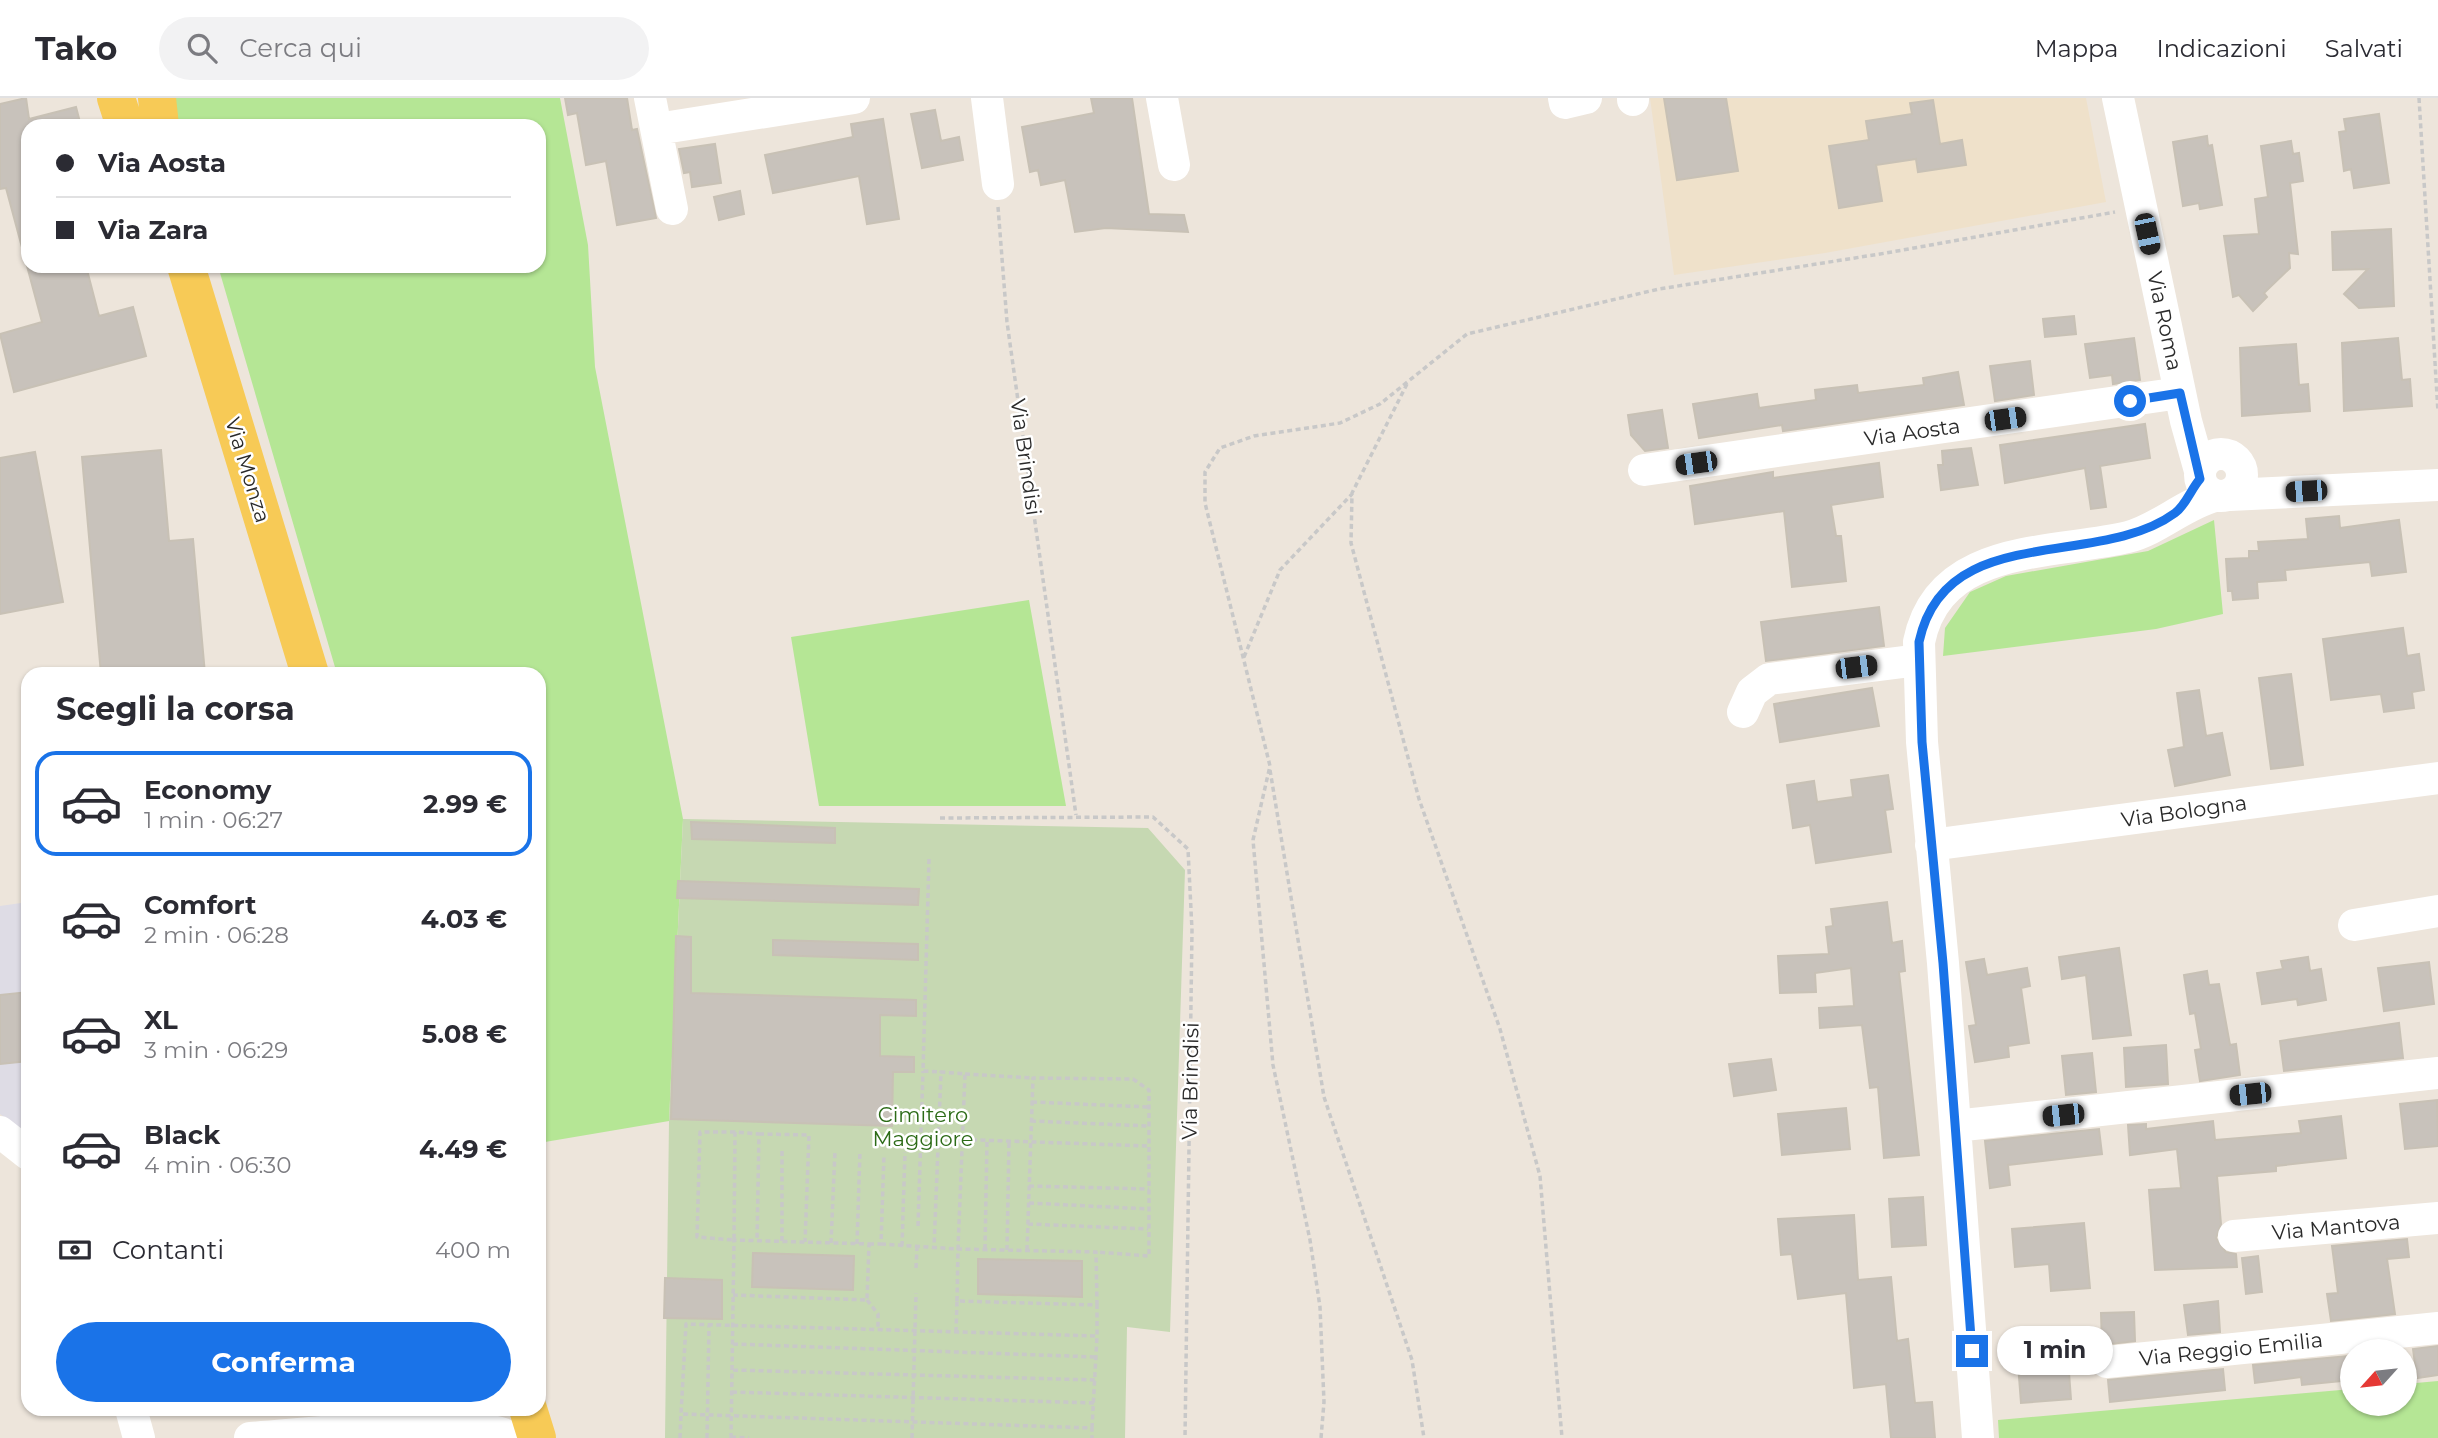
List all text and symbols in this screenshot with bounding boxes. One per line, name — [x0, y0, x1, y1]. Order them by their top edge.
search box — [159, 17, 649, 80]
text: Tako — [35, 28, 117, 68]
icon: search — [183, 29, 221, 67]
text: Cerca qui — [239, 32, 362, 64]
text: Mappa — [2035, 34, 2118, 63]
text: Indicazioni — [2156, 34, 2287, 63]
text: Salvati — [2325, 34, 2403, 63]
text: Via Aosta — [98, 147, 226, 179]
car — [2133, 211, 2162, 257]
text: Via Zara — [98, 214, 208, 246]
street label: Via Roma — [2142, 269, 2188, 373]
route start — [2114, 385, 2146, 417]
street label: Via Brindisi — [1005, 397, 1047, 517]
car — [1983, 406, 2028, 432]
street label: Via Aosta — [1862, 413, 1962, 451]
street label: Via Monza — [220, 415, 276, 525]
car — [1674, 450, 1719, 476]
car — [2285, 479, 2328, 503]
car — [1834, 654, 1879, 680]
text: Scegli la corsa — [56, 689, 295, 728]
icon: car — [60, 772, 123, 835]
text: Economy — [144, 774, 271, 806]
text: 2.99 € — [423, 788, 507, 820]
street label: Via Bologna — [2120, 790, 2248, 832]
text: 1 min · 06:27 — [144, 806, 283, 834]
icon: car — [60, 887, 123, 950]
text: Comfort — [144, 889, 256, 921]
text: 4.03 € — [421, 903, 507, 935]
text: 2 min · 06:28 — [144, 921, 289, 949]
icon: car — [60, 1002, 123, 1065]
text: XL — [144, 1004, 178, 1036]
text: 5.08 € — [422, 1018, 507, 1050]
street label: Via Brindisi — [1176, 1022, 1204, 1140]
text: 3 min · 06:29 — [144, 1036, 288, 1064]
car — [2229, 1081, 2272, 1107]
park label: Cimitero Maggiore — [873, 1102, 973, 1151]
car — [2042, 1102, 2085, 1128]
icon: car — [60, 1117, 123, 1180]
text: Black — [144, 1119, 220, 1151]
text: 4.49 € — [419, 1133, 507, 1165]
text: 4 min · 06:30 — [144, 1151, 292, 1179]
street label: Via Mantova — [2271, 1209, 2401, 1245]
icon: cash — [56, 1231, 94, 1269]
text: Contanti — [112, 1234, 224, 1266]
text: 400 m — [435, 1236, 511, 1264]
button: Conferma — [56, 1322, 511, 1402]
callout: 1 min — [1996, 1326, 2112, 1376]
street label: Via Reggio Emilia — [2138, 1327, 2324, 1371]
route end — [1956, 1335, 1988, 1367]
text: 1 min — [2024, 1336, 2086, 1364]
north arrow — [2340, 1339, 2417, 1416]
map controls — [2340, 1339, 2417, 1416]

